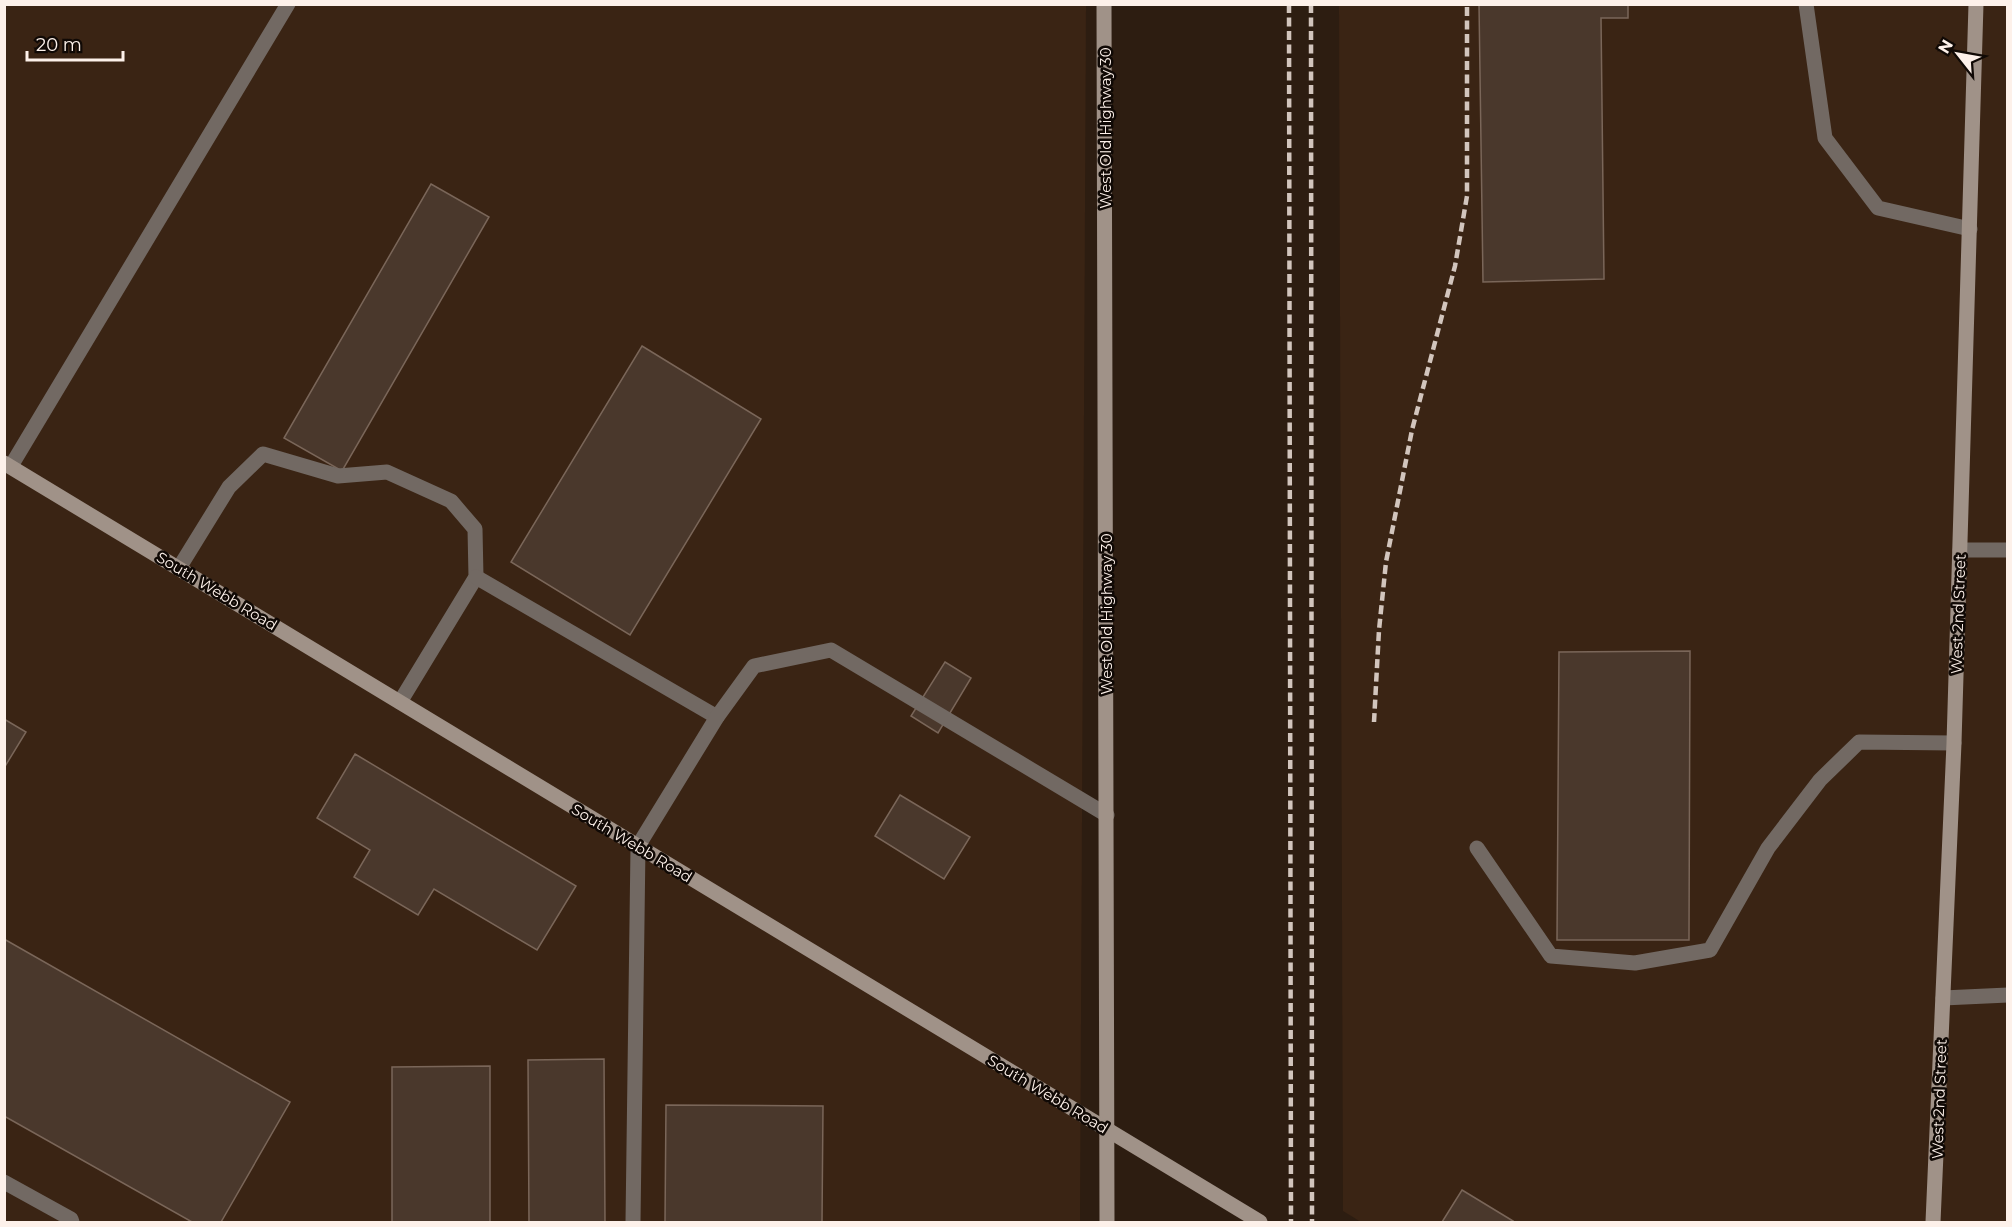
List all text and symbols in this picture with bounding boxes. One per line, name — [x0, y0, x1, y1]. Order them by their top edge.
scale bar — [27, 24, 123, 62]
north arrow — [1928, 24, 1988, 84]
text: 20 m — [36, 34, 82, 56]
text: N — [1934, 36, 1957, 57]
street label: West Old Highway 30 — [1096, 47, 1115, 209]
street label: West Old Highway 30 — [1097, 533, 1116, 695]
street label: South Webb Road — [153, 548, 281, 634]
street label: West 2nd Street — [1946, 554, 1970, 674]
street label: South Webb Road — [568, 800, 696, 886]
street label: West 2nd Street — [1927, 1039, 1951, 1159]
street label: South Webb Road — [984, 1051, 1112, 1137]

